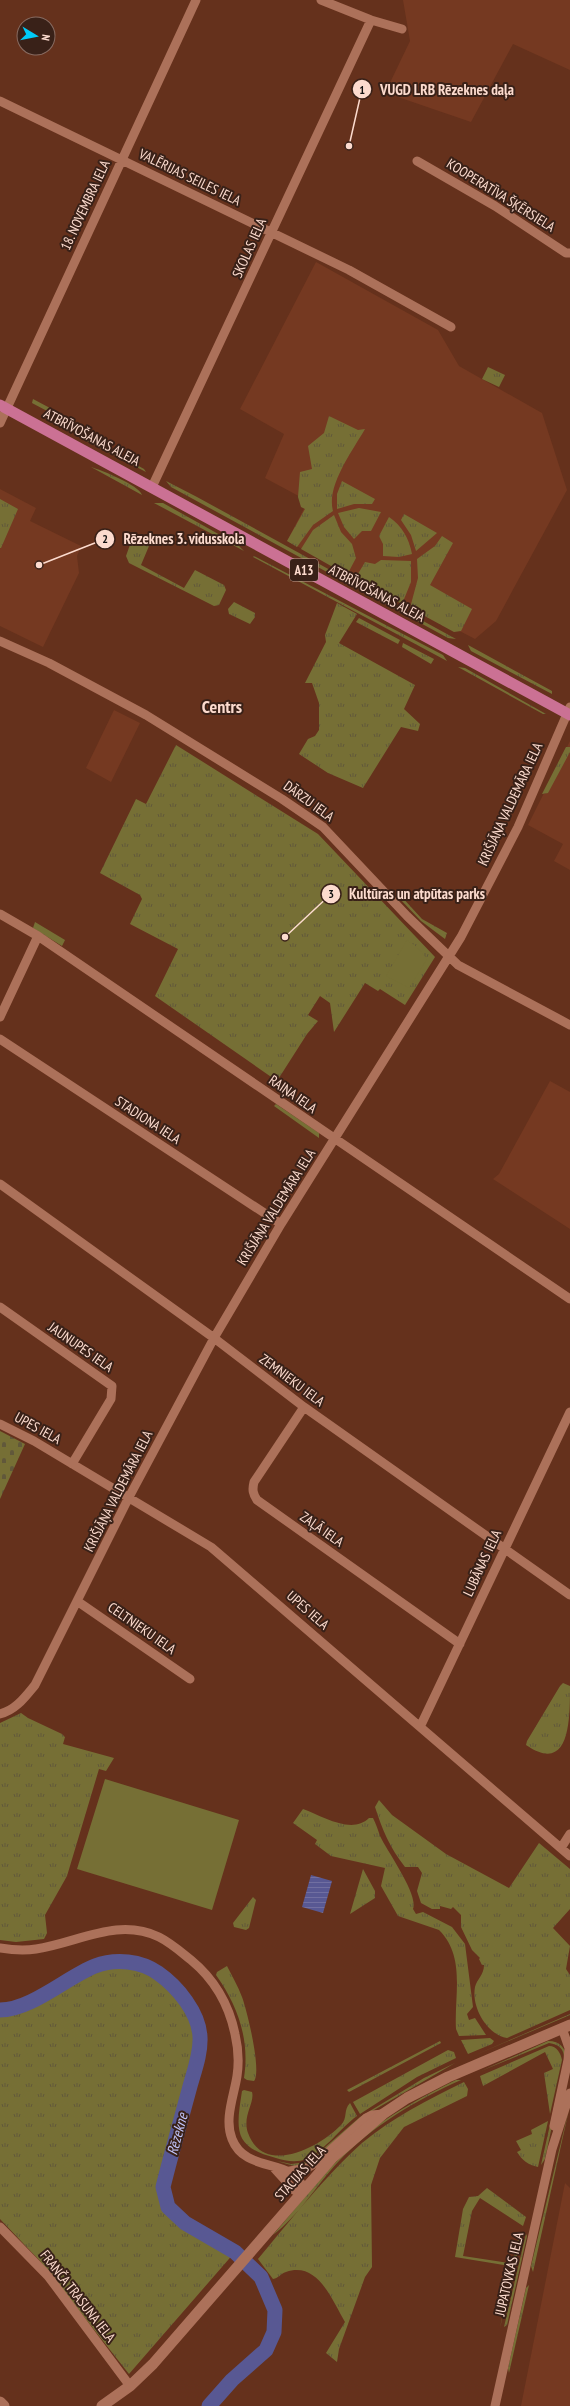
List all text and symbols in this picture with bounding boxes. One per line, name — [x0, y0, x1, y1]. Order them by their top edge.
north arrow — [16, 16, 56, 56]
text: N — [38, 34, 53, 42]
callout: VUGD LRB Rēzeknes daļa — [352, 76, 522, 103]
text: VUGD LRB Rēzeknes daļa — [379, 80, 514, 99]
text: 1 — [359, 82, 365, 97]
street label: VALĒRIJAS SEILES IELA — [135, 144, 244, 210]
street label: KOOPERATĪVA ŠĶĒRSIELA — [443, 154, 559, 236]
street label: 18. NOVEMBRA IELA — [56, 157, 114, 253]
street label: SKOLAS IELA — [228, 215, 270, 281]
street label: ATBRĪVOŠANAS ALEJA — [41, 404, 143, 470]
callout: Rēzeknes 3. vidusskola — [95, 525, 254, 552]
text: Rēzeknes 3. vidusskola — [123, 529, 245, 548]
text: 2 — [102, 531, 108, 546]
road number: A13 — [290, 559, 318, 581]
street label: ATBRĪVOŠANAS ALEJA — [326, 560, 428, 626]
district label: Centrs — [202, 695, 242, 718]
street label: KRIŠJĀŅA VALDEMĀRA IELA — [474, 739, 547, 868]
street label: DĀRZU IELA — [280, 777, 338, 826]
callout: Kultūras un atpūtas parks — [321, 881, 493, 908]
text: Kultūras un atpūtas parks — [349, 884, 485, 903]
text: 3 — [328, 886, 334, 901]
street label: RAIŅA IELA — [265, 1071, 321, 1117]
street label: STADIONA IELA — [112, 1092, 185, 1148]
street label: KRIŠJĀŅA VALDEMĀRA IELA — [233, 1145, 319, 1268]
street label: JAUNUPES IELA — [44, 1317, 117, 1376]
street label: ZEMNIEKU IELA — [256, 1350, 328, 1411]
street label: UPES IELA — [12, 1408, 65, 1448]
street label: KRIŠJĀŅA VALDEMĀRA IELA — [80, 1427, 157, 1555]
street label: ZAĻĀ IELA — [297, 1507, 348, 1551]
street label: LUBĀNAS IELA — [459, 1527, 505, 1599]
street label: UPES IELA — [283, 1587, 333, 1634]
street label: CELTNIEKU IELA — [105, 1598, 180, 1658]
water label: Rēzekne — [162, 2110, 192, 2157]
street label: STACIJAS IELA — [270, 2141, 330, 2204]
street label: JUPATOVKAS IELA — [490, 2230, 527, 2319]
street label: FRANČA TRASUNA IELA — [36, 2246, 120, 2346]

